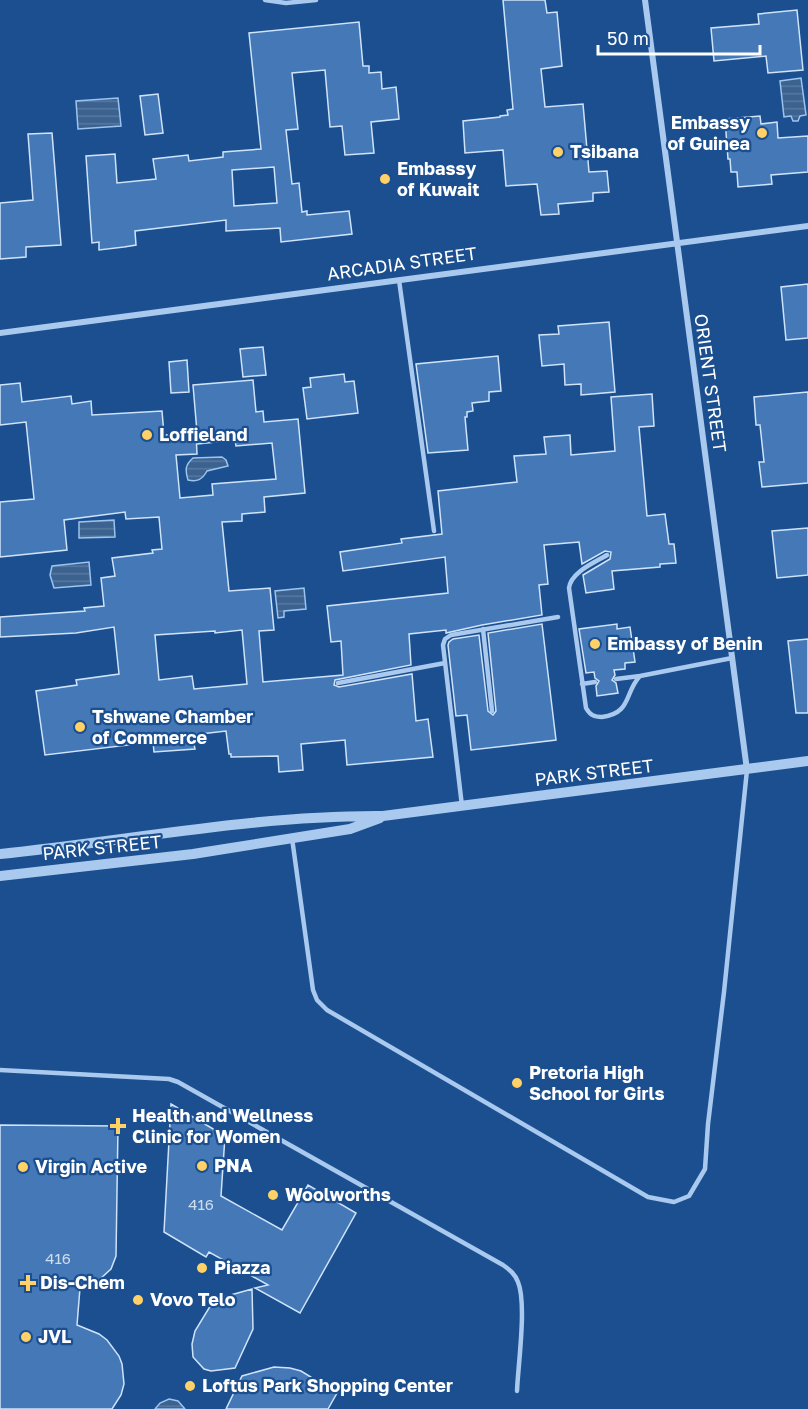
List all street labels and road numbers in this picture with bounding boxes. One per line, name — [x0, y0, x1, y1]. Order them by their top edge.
street label: ARCADIA STREET — [326, 242, 478, 284]
street label: ORIENT STREET — [690, 312, 732, 454]
street label: PARK STREET — [533, 754, 655, 790]
street label: PARK STREET — [41, 830, 163, 864]

